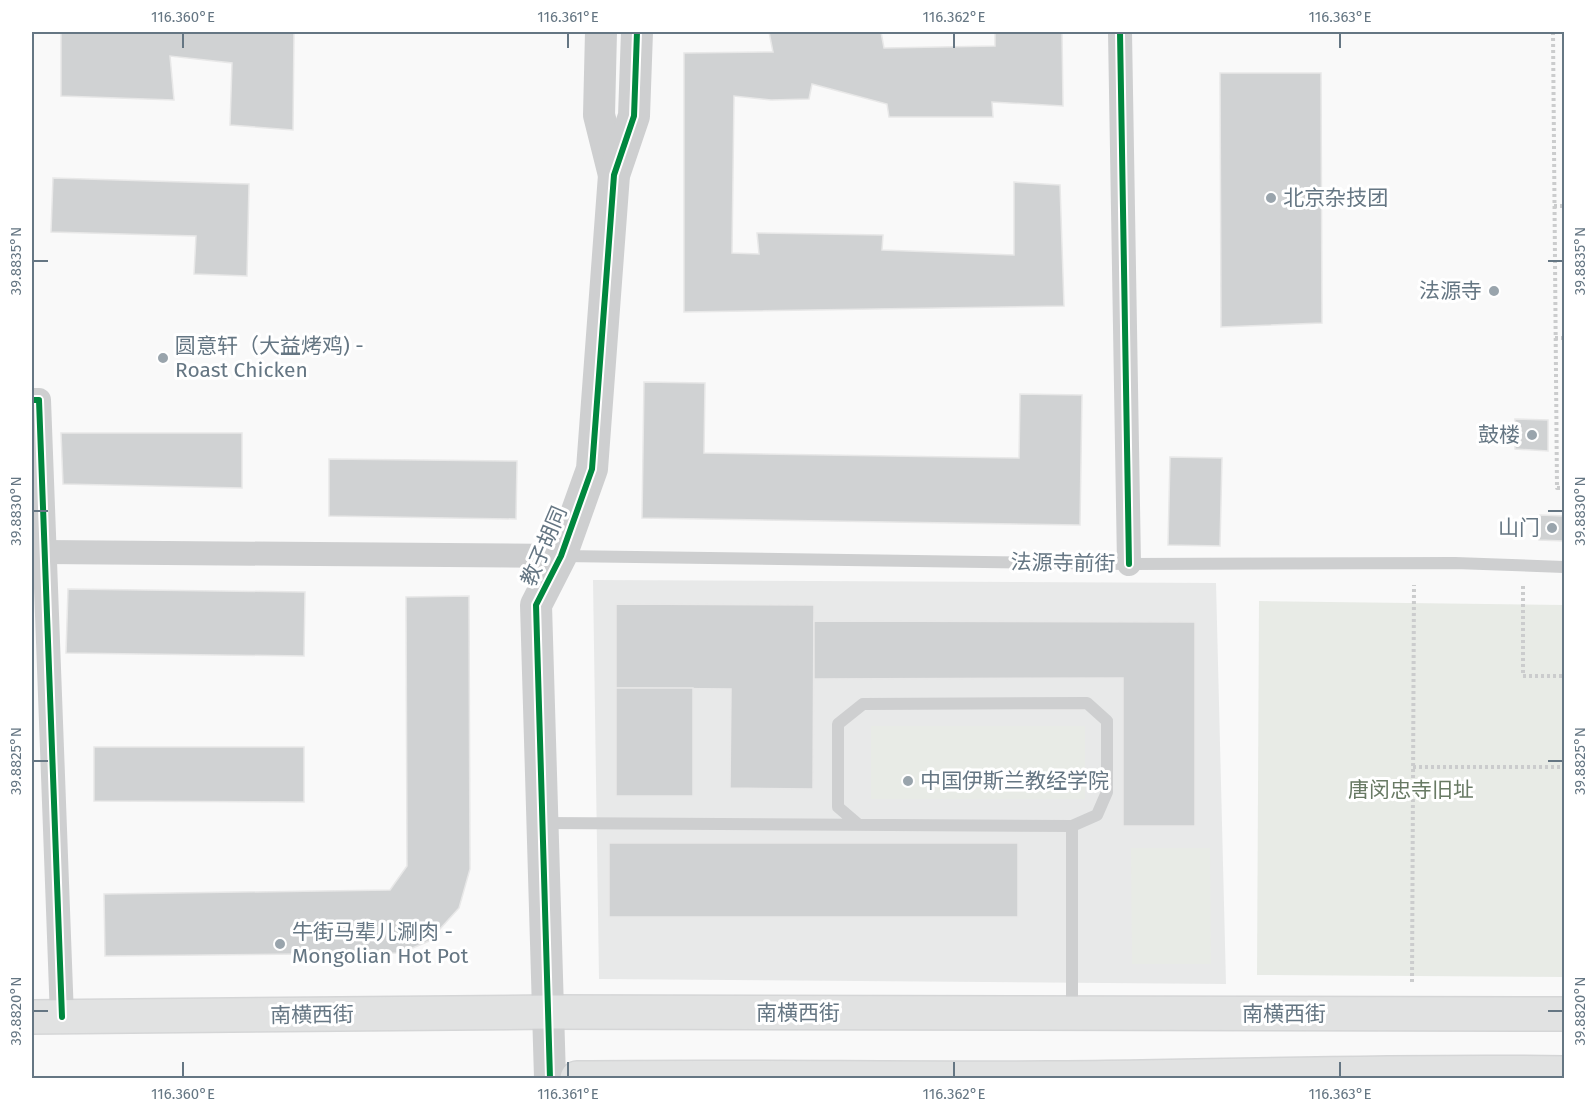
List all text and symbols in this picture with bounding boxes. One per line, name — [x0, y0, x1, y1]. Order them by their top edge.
text: 116.360°E — [151, 8, 215, 26]
text: 116.361°E — [537, 8, 599, 26]
text: 116.362°E — [922, 8, 986, 26]
text: 116.363°E — [1308, 8, 1372, 26]
place label: 北京杂技团 — [1283, 185, 1388, 211]
marker: 北京杂技团 — [1264, 191, 1278, 205]
text: 39.8835°N — [7, 227, 25, 295]
text: 39.8835°N — [1571, 227, 1589, 295]
place label: 法源寺 — [1419, 278, 1482, 304]
marker: 法源寺 — [1487, 284, 1501, 298]
place label: 圆意轩（大益烤鸡) - Roast Chicken — [175, 333, 364, 383]
marker: 圆意轩（大益烤鸡) - Roast Chicken — [156, 351, 170, 365]
place label: 鼓楼 — [1478, 422, 1520, 448]
marker: 鼓楼 — [1525, 428, 1539, 442]
text: 39.8830°N — [7, 476, 25, 546]
text: 39.8830°N — [1571, 476, 1589, 546]
street label: 教子胡同 — [516, 502, 572, 590]
place label: 山门 — [1498, 515, 1540, 541]
marker: 山门 — [1545, 521, 1559, 535]
street label: 法源寺前街 — [1010, 549, 1116, 577]
text: 39.8825°N — [7, 727, 25, 795]
text: 39.8825°N — [1571, 727, 1589, 795]
place label: 中国伊斯兰教经学院 — [920, 768, 1109, 794]
marker: 中国伊斯兰教经学院 — [901, 774, 915, 788]
park label: 唐闵忠寺旧址 — [1348, 777, 1474, 803]
place label: 牛街马辈儿涮肉 - Mongolian Hot Pot — [292, 919, 469, 969]
marker: 牛街马辈儿涮肉 - Mongolian Hot Pot — [273, 937, 287, 951]
text: 39.8820°N — [7, 976, 25, 1046]
text: 39.8820°N — [1571, 976, 1589, 1046]
street label: 南横西街 — [756, 1000, 840, 1026]
street label: 南横西街 — [270, 1001, 354, 1029]
street label: 南横西街 — [1242, 1001, 1326, 1027]
text: 116.360°E — [151, 1085, 215, 1103]
text: 116.361°E — [537, 1085, 599, 1103]
text: 116.362°E — [922, 1085, 986, 1103]
text: 116.363°E — [1308, 1085, 1372, 1103]

